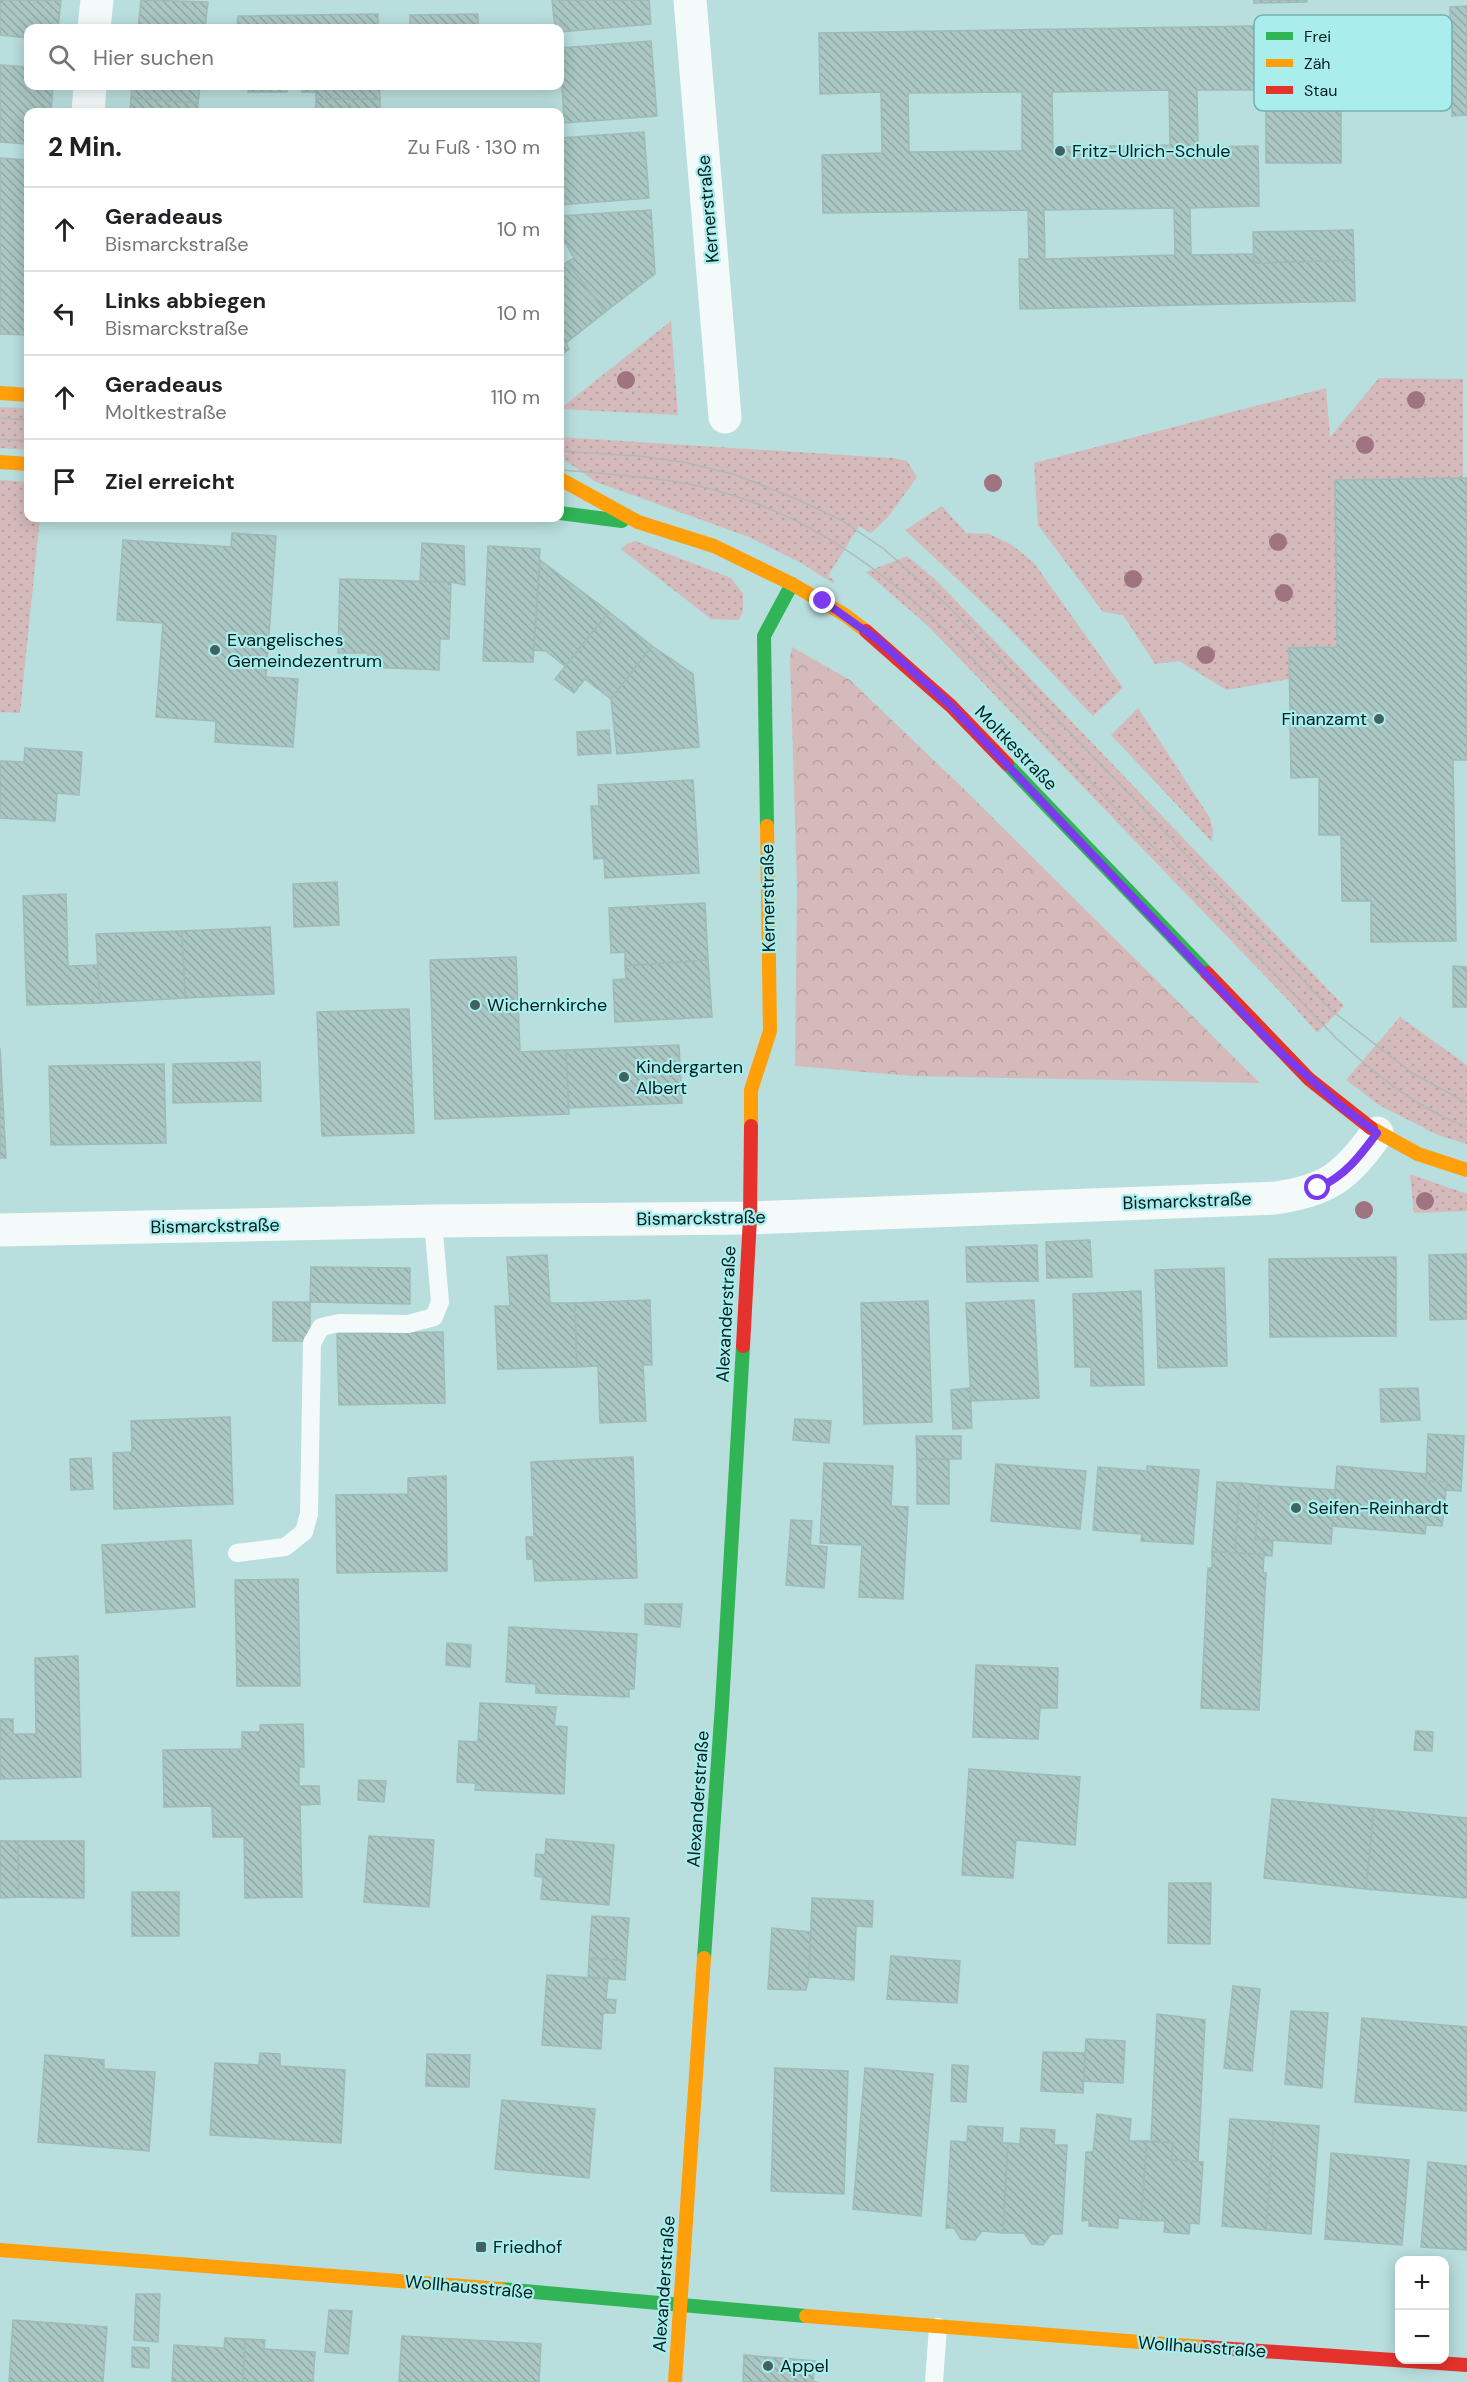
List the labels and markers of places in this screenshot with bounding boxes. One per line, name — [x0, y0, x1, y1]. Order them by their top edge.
place label: Fritz-Ulrich-Schule — [1072, 139, 1230, 163]
marker: Fritz-Ulrich-Schule — [1053, 144, 1067, 158]
place label: Evangelisches Gemeindezentrum — [227, 628, 382, 673]
marker: Evangelisches Gemeindezentrum — [208, 643, 222, 657]
place label: Finanzamt — [1281, 707, 1367, 731]
marker: Finanzamt — [1372, 712, 1386, 726]
place label: Wichernkirche — [487, 993, 607, 1017]
marker: Wichernkirche — [468, 998, 482, 1012]
place label: Kindergarten Albert — [636, 1055, 743, 1100]
marker: Kindergarten Albert — [617, 1070, 631, 1084]
place label: Seifen-Reinhardt — [1308, 1496, 1449, 1520]
marker: Seifen-Reinhardt — [1289, 1501, 1303, 1515]
place label: Friedhof — [493, 2235, 562, 2259]
marker: Friedhof — [474, 2240, 488, 2254]
place label: Appel — [780, 2354, 829, 2378]
marker: Appel — [761, 2359, 775, 2373]

